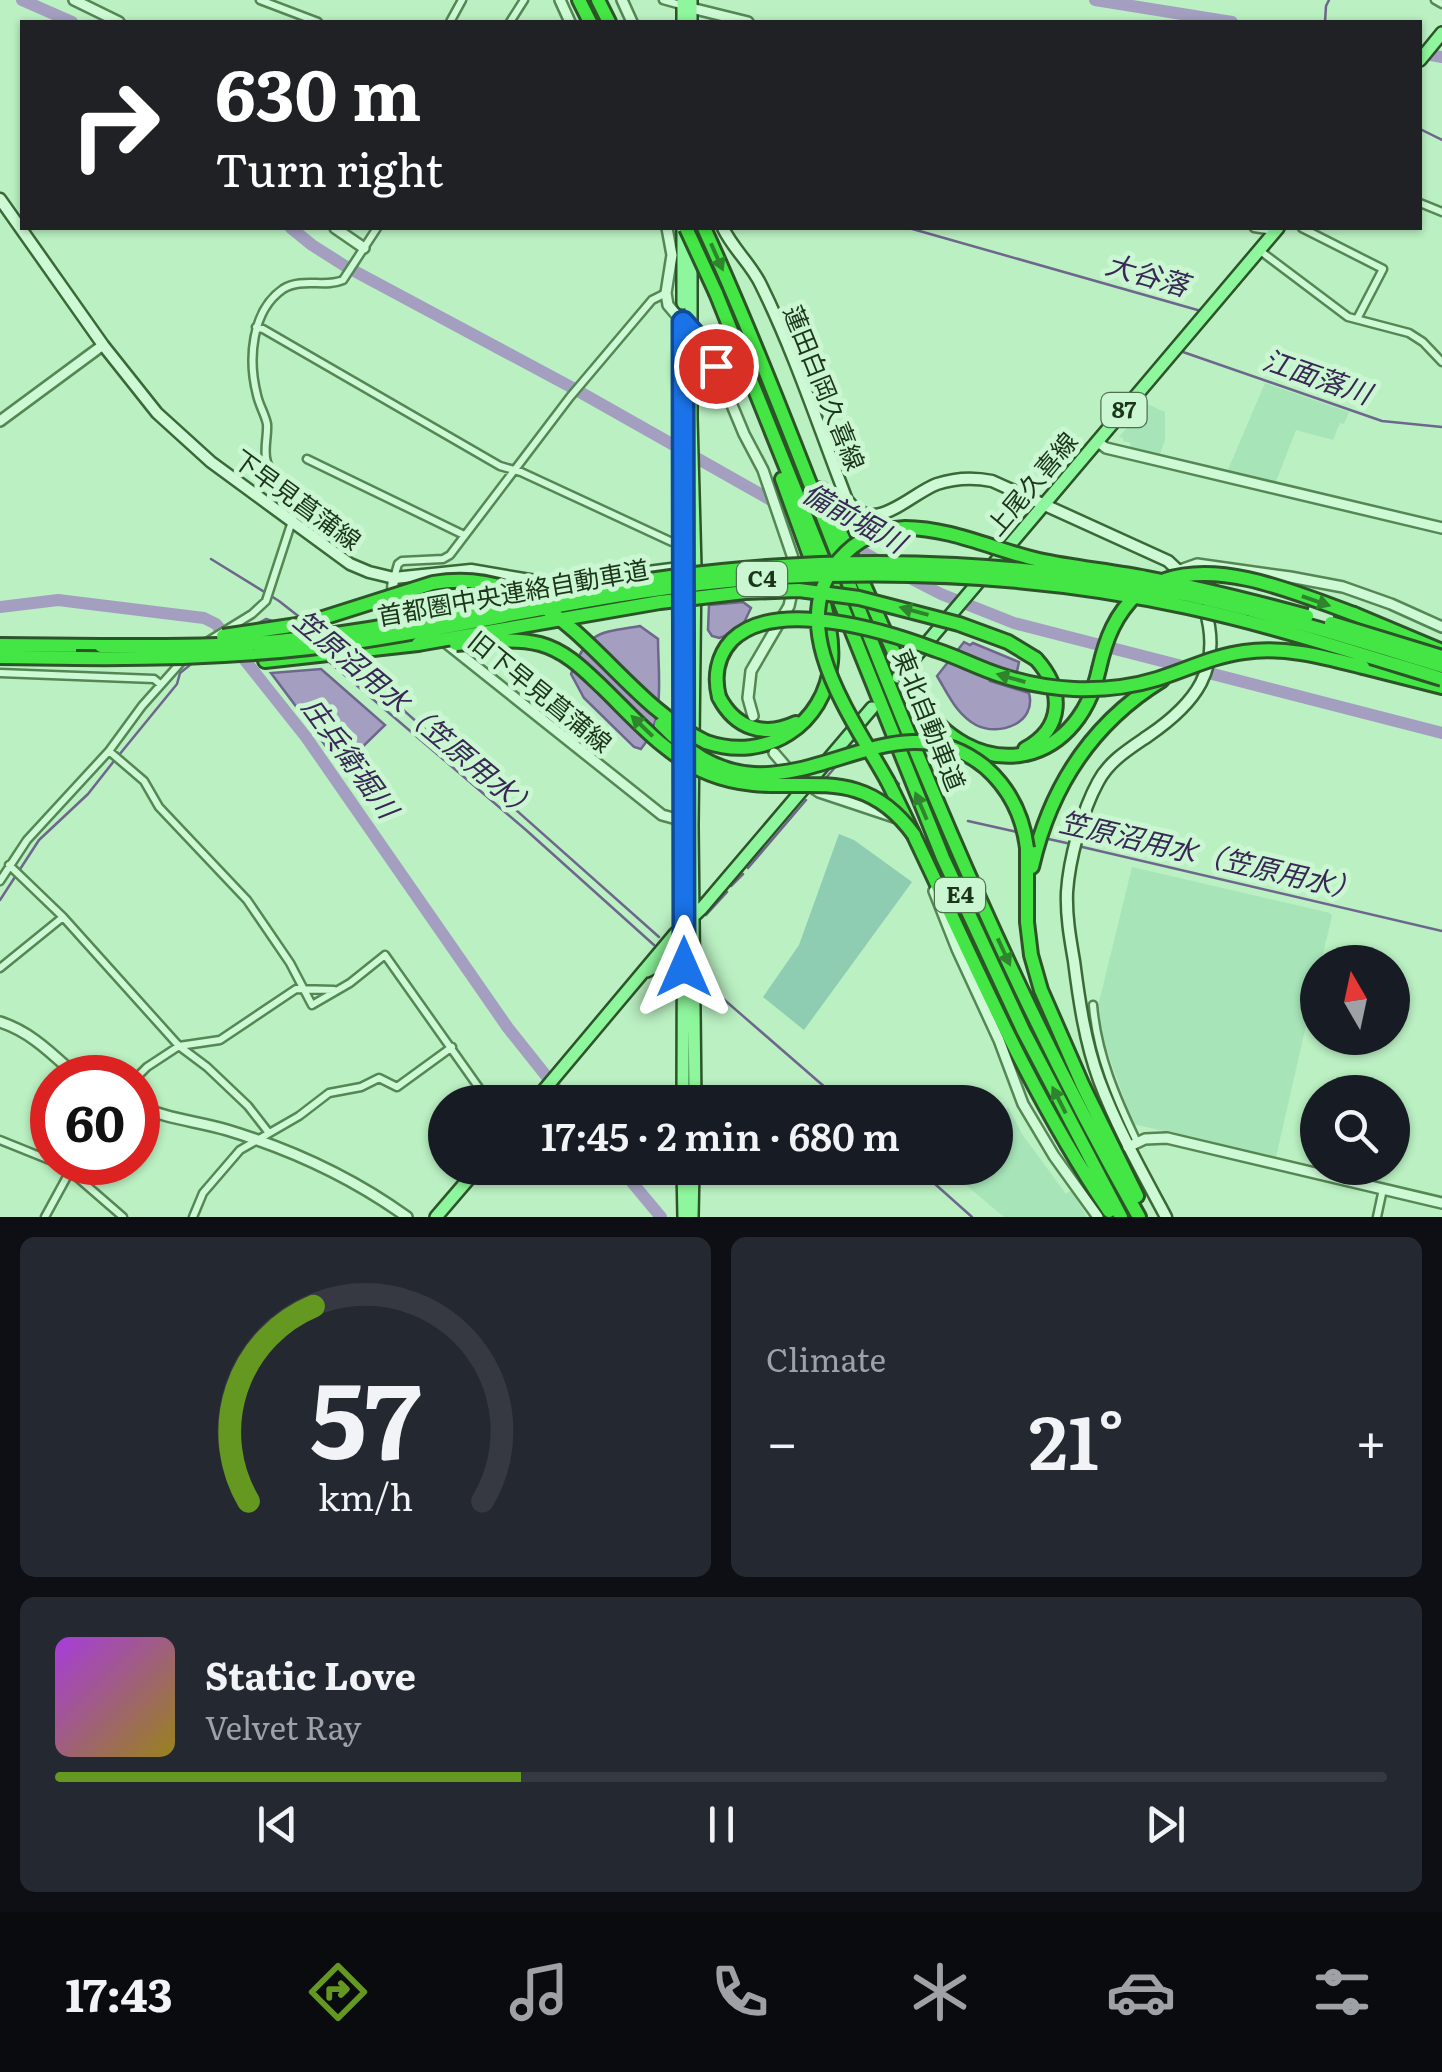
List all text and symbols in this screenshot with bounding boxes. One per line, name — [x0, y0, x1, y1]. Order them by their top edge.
text: 630 m — [215, 39, 422, 143]
icon: right — [50, 60, 180, 190]
text: Turn right — [215, 134, 443, 201]
water label: 大谷落 — [1101, 241, 1198, 306]
one-way arrow — [709, 242, 725, 272]
street label: 蓮田白岡久喜線 — [775, 299, 875, 476]
pin — [674, 324, 759, 409]
water label: 江面落川 — [1258, 337, 1380, 414]
icon: arrive — [689, 339, 744, 394]
road number: 87 — [1102, 393, 1146, 427]
street label: 上尾久喜線 — [976, 423, 1085, 543]
street label: 下早見菖蒲線 — [226, 440, 369, 558]
water label: 備前堀川 — [796, 471, 917, 563]
street label: 首都圏中央連絡自動車道 — [374, 549, 651, 634]
road number: C4 — [737, 562, 787, 596]
one-way arrow — [1301, 594, 1331, 609]
water label: 笠原沼用水（笠原用水） — [286, 598, 549, 829]
one-way arrow — [898, 603, 929, 619]
street label: 旧下早見菖蒲線 — [461, 621, 621, 760]
street label: 東北自動車道 — [885, 643, 976, 796]
one-way arrow — [995, 670, 1025, 685]
water label: 庄兵衛堀川 — [293, 688, 412, 828]
one-way arrow — [631, 715, 655, 738]
one-way arrow — [913, 790, 929, 820]
water label: 笠原沼用水（笠原用水） — [1056, 799, 1365, 909]
road number: E4 — [935, 878, 985, 912]
position arrow — [632, 915, 736, 1019]
one-way arrow — [996, 937, 1012, 967]
north arrow — [1300, 945, 1410, 1055]
map controls — [1300, 945, 1410, 1185]
speed limit sign: 60 — [30, 1055, 160, 1185]
button: search — [1300, 1075, 1410, 1185]
one-way arrow — [1051, 1085, 1068, 1114]
text: 17:45 · 2 min · 680 m — [541, 1106, 900, 1163]
text: Climate — [766, 1334, 886, 1382]
text: 57 — [310, 1337, 421, 1491]
text: 21° — [1029, 1382, 1124, 1493]
text: − — [766, 1398, 798, 1480]
text: + — [1355, 1398, 1387, 1480]
text: km/h — [318, 1469, 413, 1522]
text: Static Love — [205, 1645, 416, 1702]
text: Velvet Ray — [205, 1702, 361, 1750]
icon: previous — [250, 1797, 305, 1852]
icon: pause — [694, 1797, 749, 1852]
icon: next — [1138, 1797, 1193, 1852]
icon: directions — [303, 1957, 373, 2027]
icon: music — [504, 1957, 574, 2027]
icon: phone — [705, 1957, 775, 2027]
icon: climate — [905, 1957, 975, 2027]
icon: car — [1106, 1957, 1176, 2027]
icon: filters — [1307, 1957, 1377, 2027]
text: 17:43 — [65, 1959, 173, 2026]

